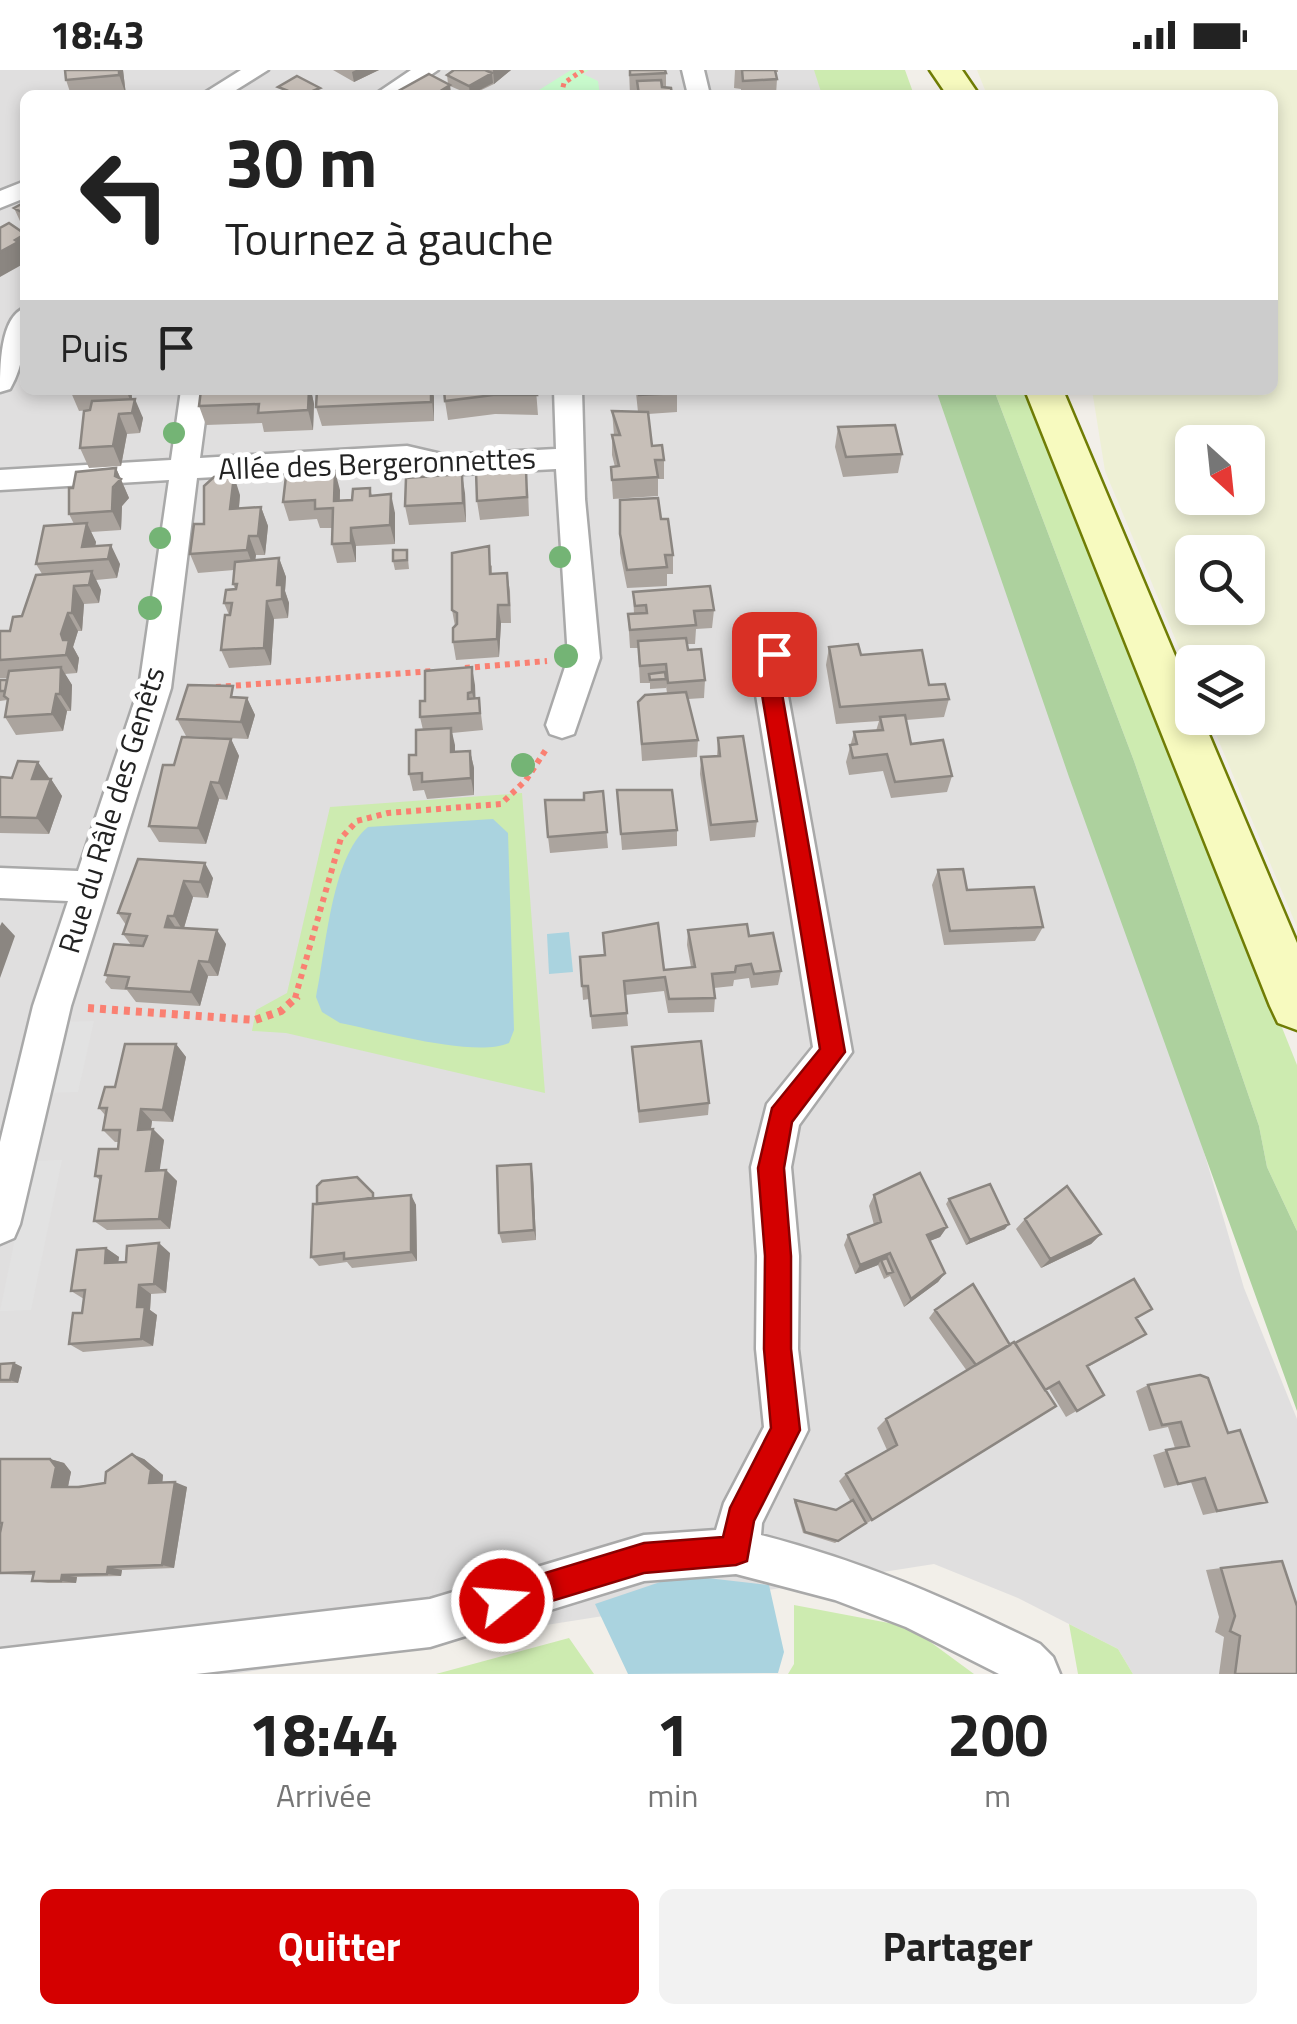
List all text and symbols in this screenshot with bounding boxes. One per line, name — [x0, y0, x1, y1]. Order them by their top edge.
text: 18:43 — [50, 6, 145, 64]
text: 30 m — [225, 108, 378, 214]
icon: left — [60, 130, 190, 260]
text: Tournez à gauche — [225, 204, 554, 272]
text: Puis — [60, 319, 129, 377]
icon: arrive — [149, 320, 204, 375]
north arrow — [1175, 425, 1265, 515]
map controls — [1175, 425, 1265, 735]
street label: Allée des Bergeronnettes — [217, 434, 537, 492]
button: search — [1175, 535, 1265, 625]
pin — [732, 612, 817, 697]
icon: arrive — [747, 627, 802, 682]
button: layers — [1175, 645, 1265, 735]
street label: Rue du Râle des Genêts — [46, 661, 177, 959]
position arrow — [450, 1549, 554, 1653]
text: 18:44 — [249, 1688, 399, 1779]
text: 1 — [656, 1688, 690, 1779]
text: 200 — [947, 1688, 1048, 1779]
text: Arrivée — [276, 1771, 372, 1819]
text: min — [647, 1771, 698, 1819]
text: m — [984, 1771, 1011, 1819]
button: Quitter — [40, 1889, 639, 2004]
button: Partager — [659, 1889, 1257, 2004]

